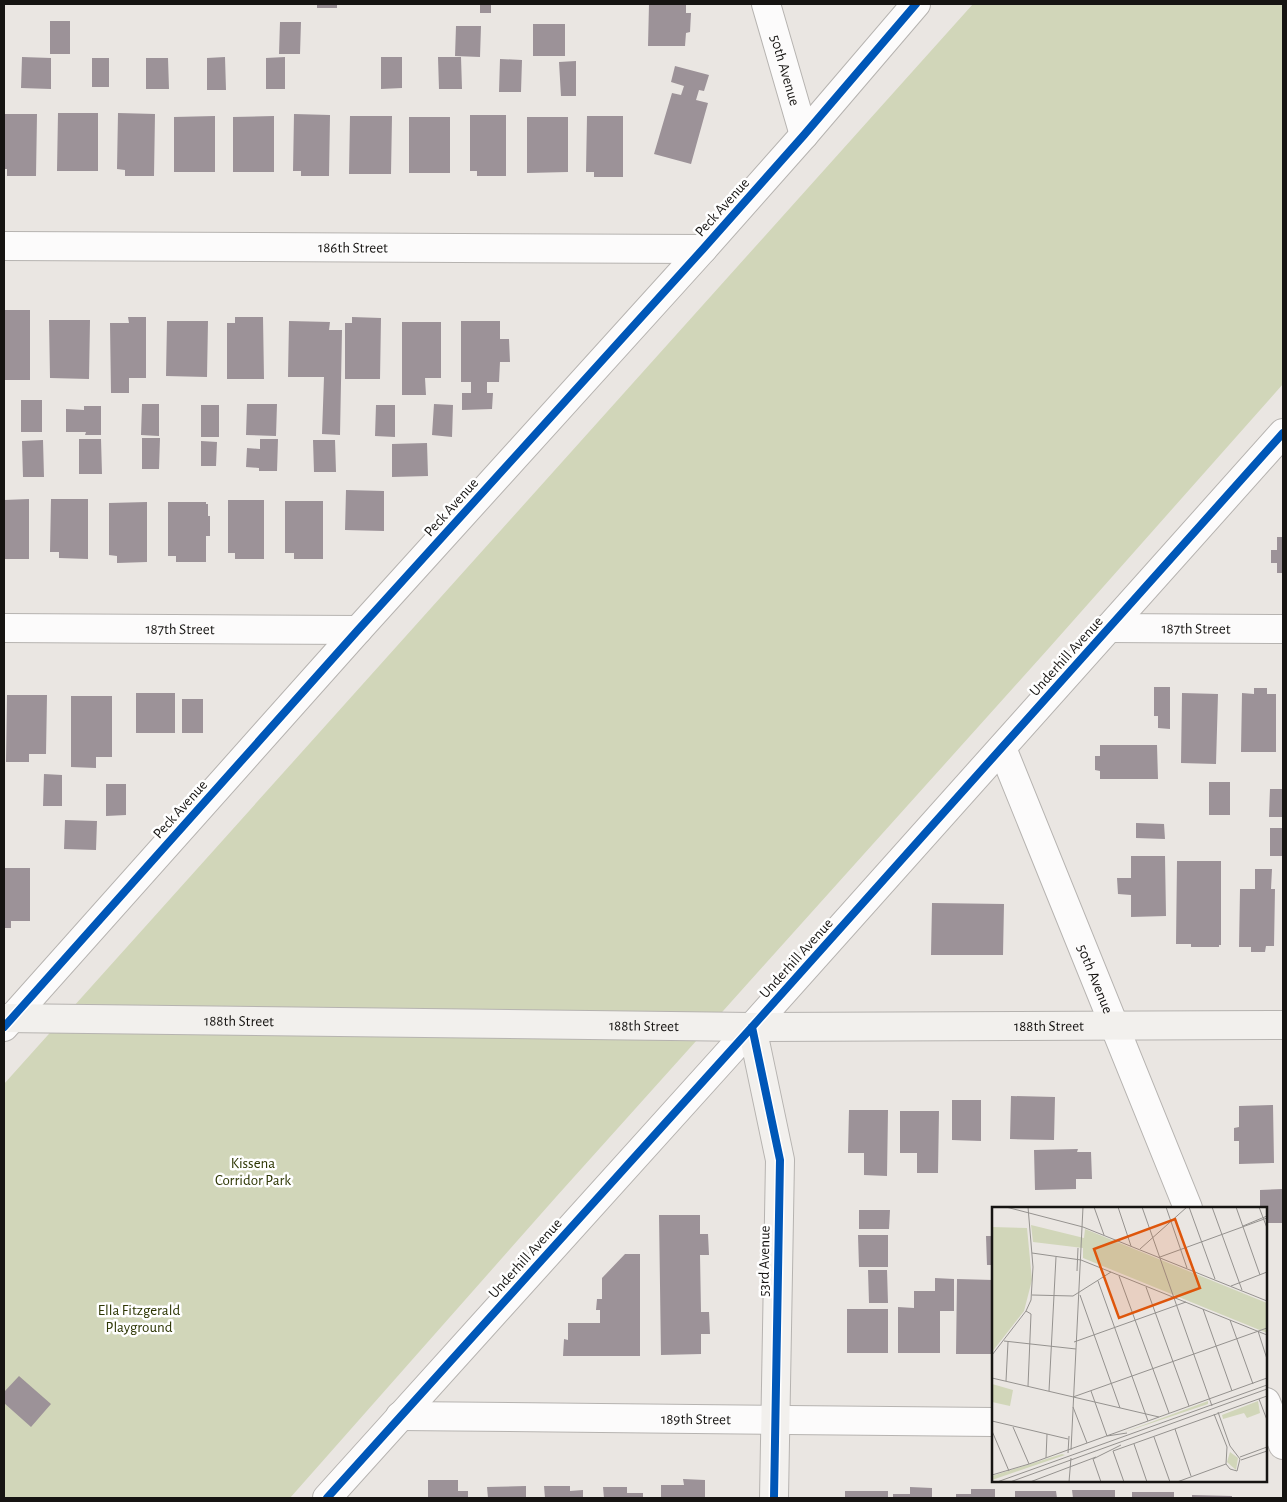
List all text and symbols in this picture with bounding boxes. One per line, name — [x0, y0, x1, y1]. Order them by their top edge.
street label: 50th Avenue — [767, 33, 802, 108]
street label: Peck Avenue — [692, 175, 752, 239]
street label: 186th Street — [318, 240, 388, 256]
street label: Peck Avenue — [421, 475, 481, 539]
street label: Underhill Avenue — [1027, 614, 1106, 699]
street label: 187th Street — [1161, 621, 1231, 637]
street label: 187th Street — [145, 622, 215, 637]
street label: Peck Avenue — [150, 777, 210, 841]
street label: Underhill Avenue — [757, 916, 836, 1001]
street label: 50th Avenue — [1074, 942, 1116, 1016]
street label: 188th Street — [204, 1013, 274, 1029]
street label: 188th Street — [609, 1018, 679, 1034]
street label: 188th Street — [1014, 1019, 1084, 1034]
park label: Kissena Corridor Park — [215, 1156, 291, 1188]
inset map — [992, 1207, 1267, 1482]
street label: Underhill Avenue — [486, 1216, 565, 1301]
street label: 53rd Avenue — [756, 1225, 773, 1297]
park label: Ella Fitzgerald Playground — [98, 1303, 180, 1335]
street label: 189th Street — [661, 1412, 731, 1427]

